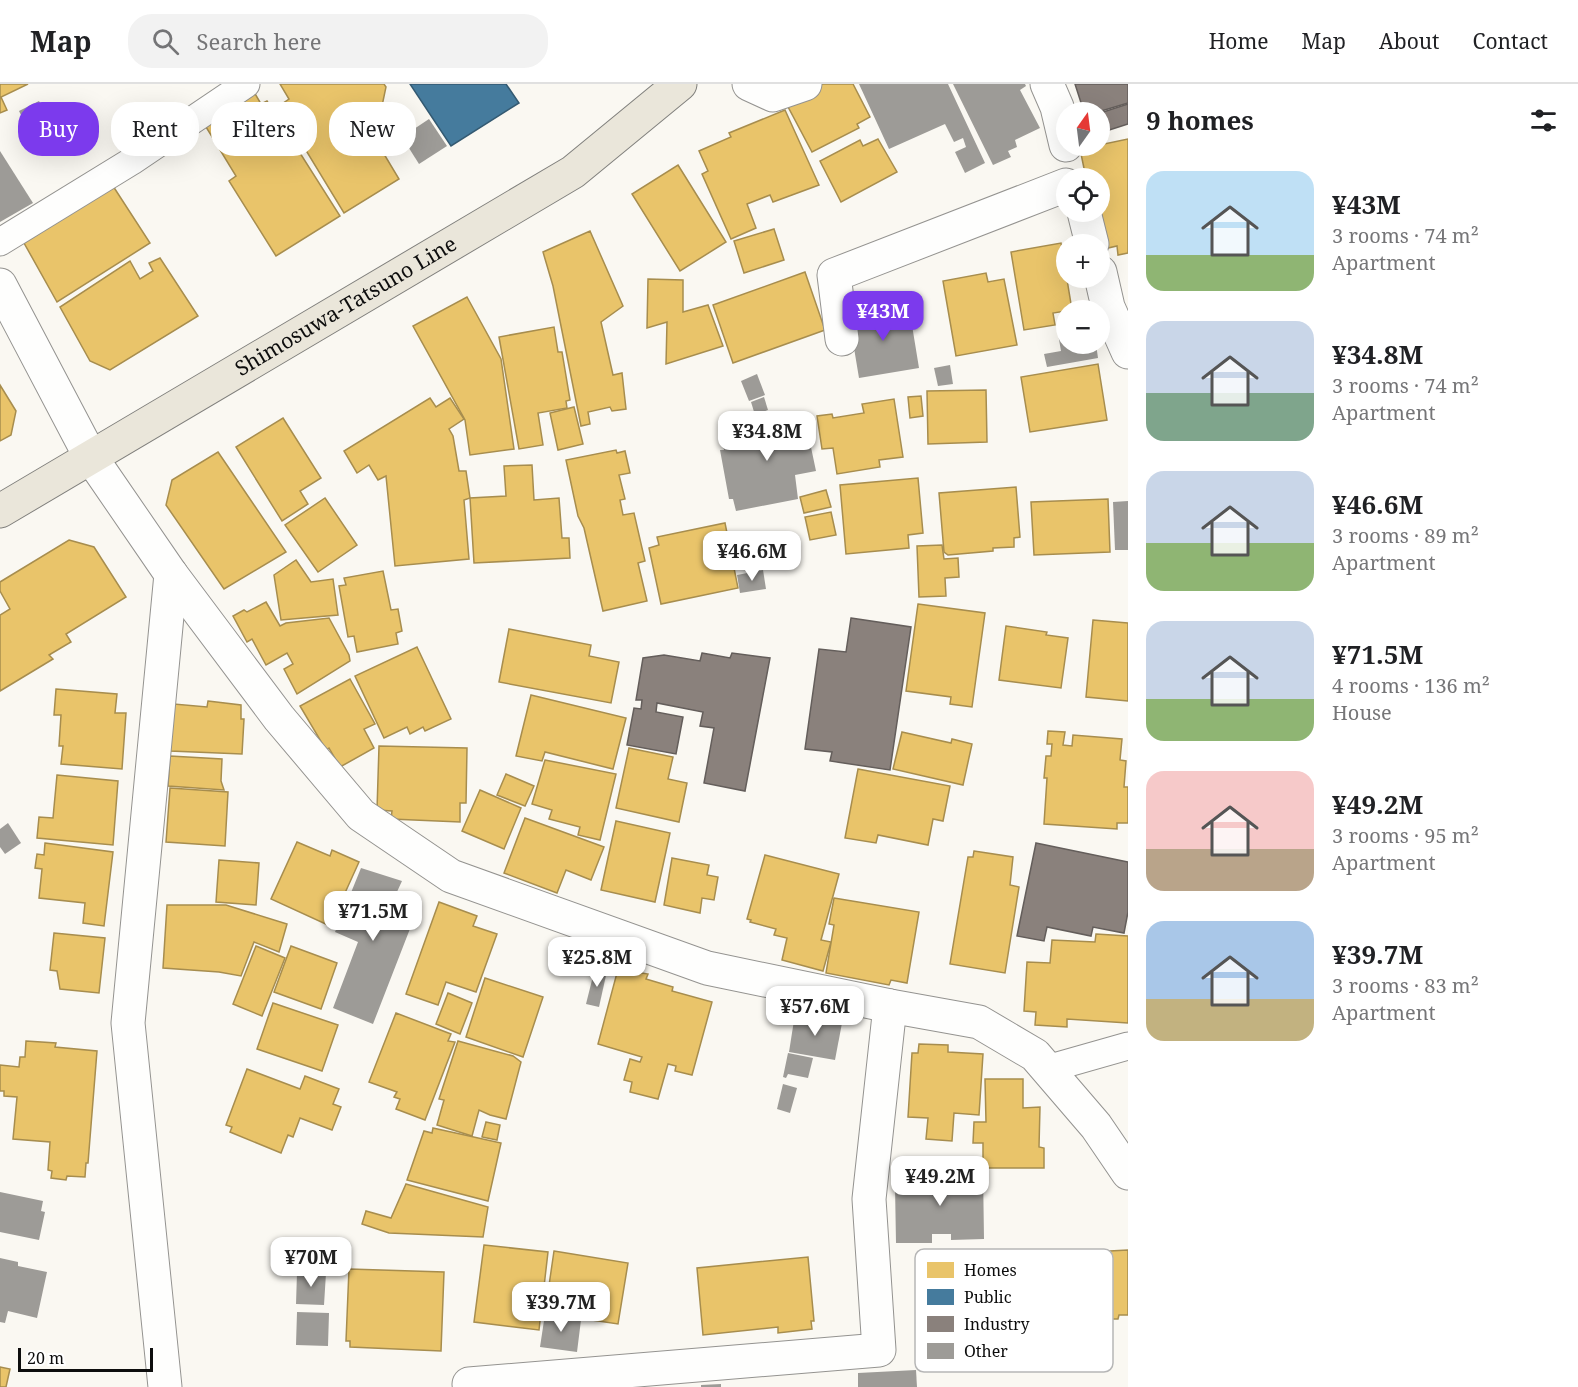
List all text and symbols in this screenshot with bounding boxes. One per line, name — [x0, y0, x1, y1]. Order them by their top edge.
search box — [128, 14, 548, 68]
text: Map — [30, 22, 92, 60]
icon: search — [149, 25, 182, 58]
text: Search here — [197, 26, 321, 56]
text: Home — [1209, 27, 1269, 55]
text: Map — [1302, 27, 1346, 55]
text: About — [1379, 27, 1440, 55]
text: Contact — [1473, 27, 1548, 55]
chip: Buy — [18, 102, 99, 156]
chip: Rent — [111, 102, 199, 156]
chip: Filters — [211, 102, 317, 156]
chip: New — [329, 102, 416, 156]
north arrow — [1056, 102, 1110, 156]
map controls — [1056, 102, 1110, 354]
text: 9 homes — [1146, 102, 1254, 138]
icon: filters — [1527, 104, 1560, 137]
button: locate — [1056, 168, 1110, 222]
text: ¥43M — [1332, 186, 1401, 222]
icon: home — [1194, 195, 1266, 267]
text: 3 rooms · 74 m² — [1332, 222, 1479, 249]
street label: Shimosuwa-Tatsuno Line — [230, 229, 461, 382]
button: + — [1056, 234, 1110, 288]
text: Apartment — [1332, 249, 1436, 276]
pin: ¥43M — [847, 291, 919, 342]
text: ¥43M — [857, 297, 909, 324]
button: − — [1056, 300, 1110, 354]
text: ¥34.8M — [1332, 336, 1423, 372]
icon: home — [1194, 345, 1266, 417]
text: 3 rooms · 74 m² — [1332, 372, 1479, 399]
text: Apartment — [1332, 399, 1436, 426]
pin: ¥34.8M — [718, 411, 816, 462]
text: ¥34.8M — [732, 417, 802, 444]
text: ¥46.6M — [1332, 486, 1423, 522]
icon: home — [1194, 495, 1266, 567]
text: 3 rooms · 89 m² — [1332, 522, 1479, 549]
pin: ¥46.6M — [703, 531, 801, 582]
text: ¥46.6M — [717, 537, 787, 564]
text: Apartment — [1332, 549, 1436, 576]
text: ¥71.5M — [1332, 636, 1423, 672]
icon: home — [1194, 645, 1266, 717]
text: 4 rooms · 136 m² — [1332, 672, 1490, 699]
text: House — [1332, 699, 1392, 726]
text: ¥49.2M — [1332, 786, 1423, 822]
icon: home — [1194, 795, 1266, 867]
text: 3 rooms · 95 m² — [1332, 822, 1479, 849]
text: Apartment — [1332, 849, 1436, 876]
pin: ¥71.5M — [324, 891, 422, 942]
text: ¥71.5M — [338, 897, 408, 924]
text: ¥39.7M — [1332, 936, 1423, 972]
pin: ¥25.8M — [548, 937, 646, 988]
text: ¥25.8M — [562, 943, 632, 970]
icon: home — [1194, 945, 1266, 1017]
text: 3 rooms · 83 m² — [1332, 972, 1479, 999]
pin: ¥57.6M — [766, 986, 864, 1037]
text: ¥57.6M — [780, 992, 850, 1019]
text: Apartment — [1332, 999, 1436, 1026]
pin: ¥49.2M — [891, 1156, 989, 1207]
text: ¥49.2M — [905, 1162, 975, 1189]
pin: ¥70M — [275, 1237, 347, 1288]
text: ¥70M — [285, 1243, 337, 1270]
legend — [915, 1249, 1113, 1372]
text: Homes — [964, 1259, 1017, 1281]
pin: ¥39.7M — [512, 1282, 610, 1333]
text: Public — [964, 1286, 1012, 1308]
text: ¥39.7M — [526, 1288, 596, 1315]
text: Industry — [964, 1313, 1031, 1335]
text: Other — [964, 1340, 1008, 1362]
scale bar — [18, 1345, 153, 1372]
text: 20 m — [27, 1347, 64, 1369]

